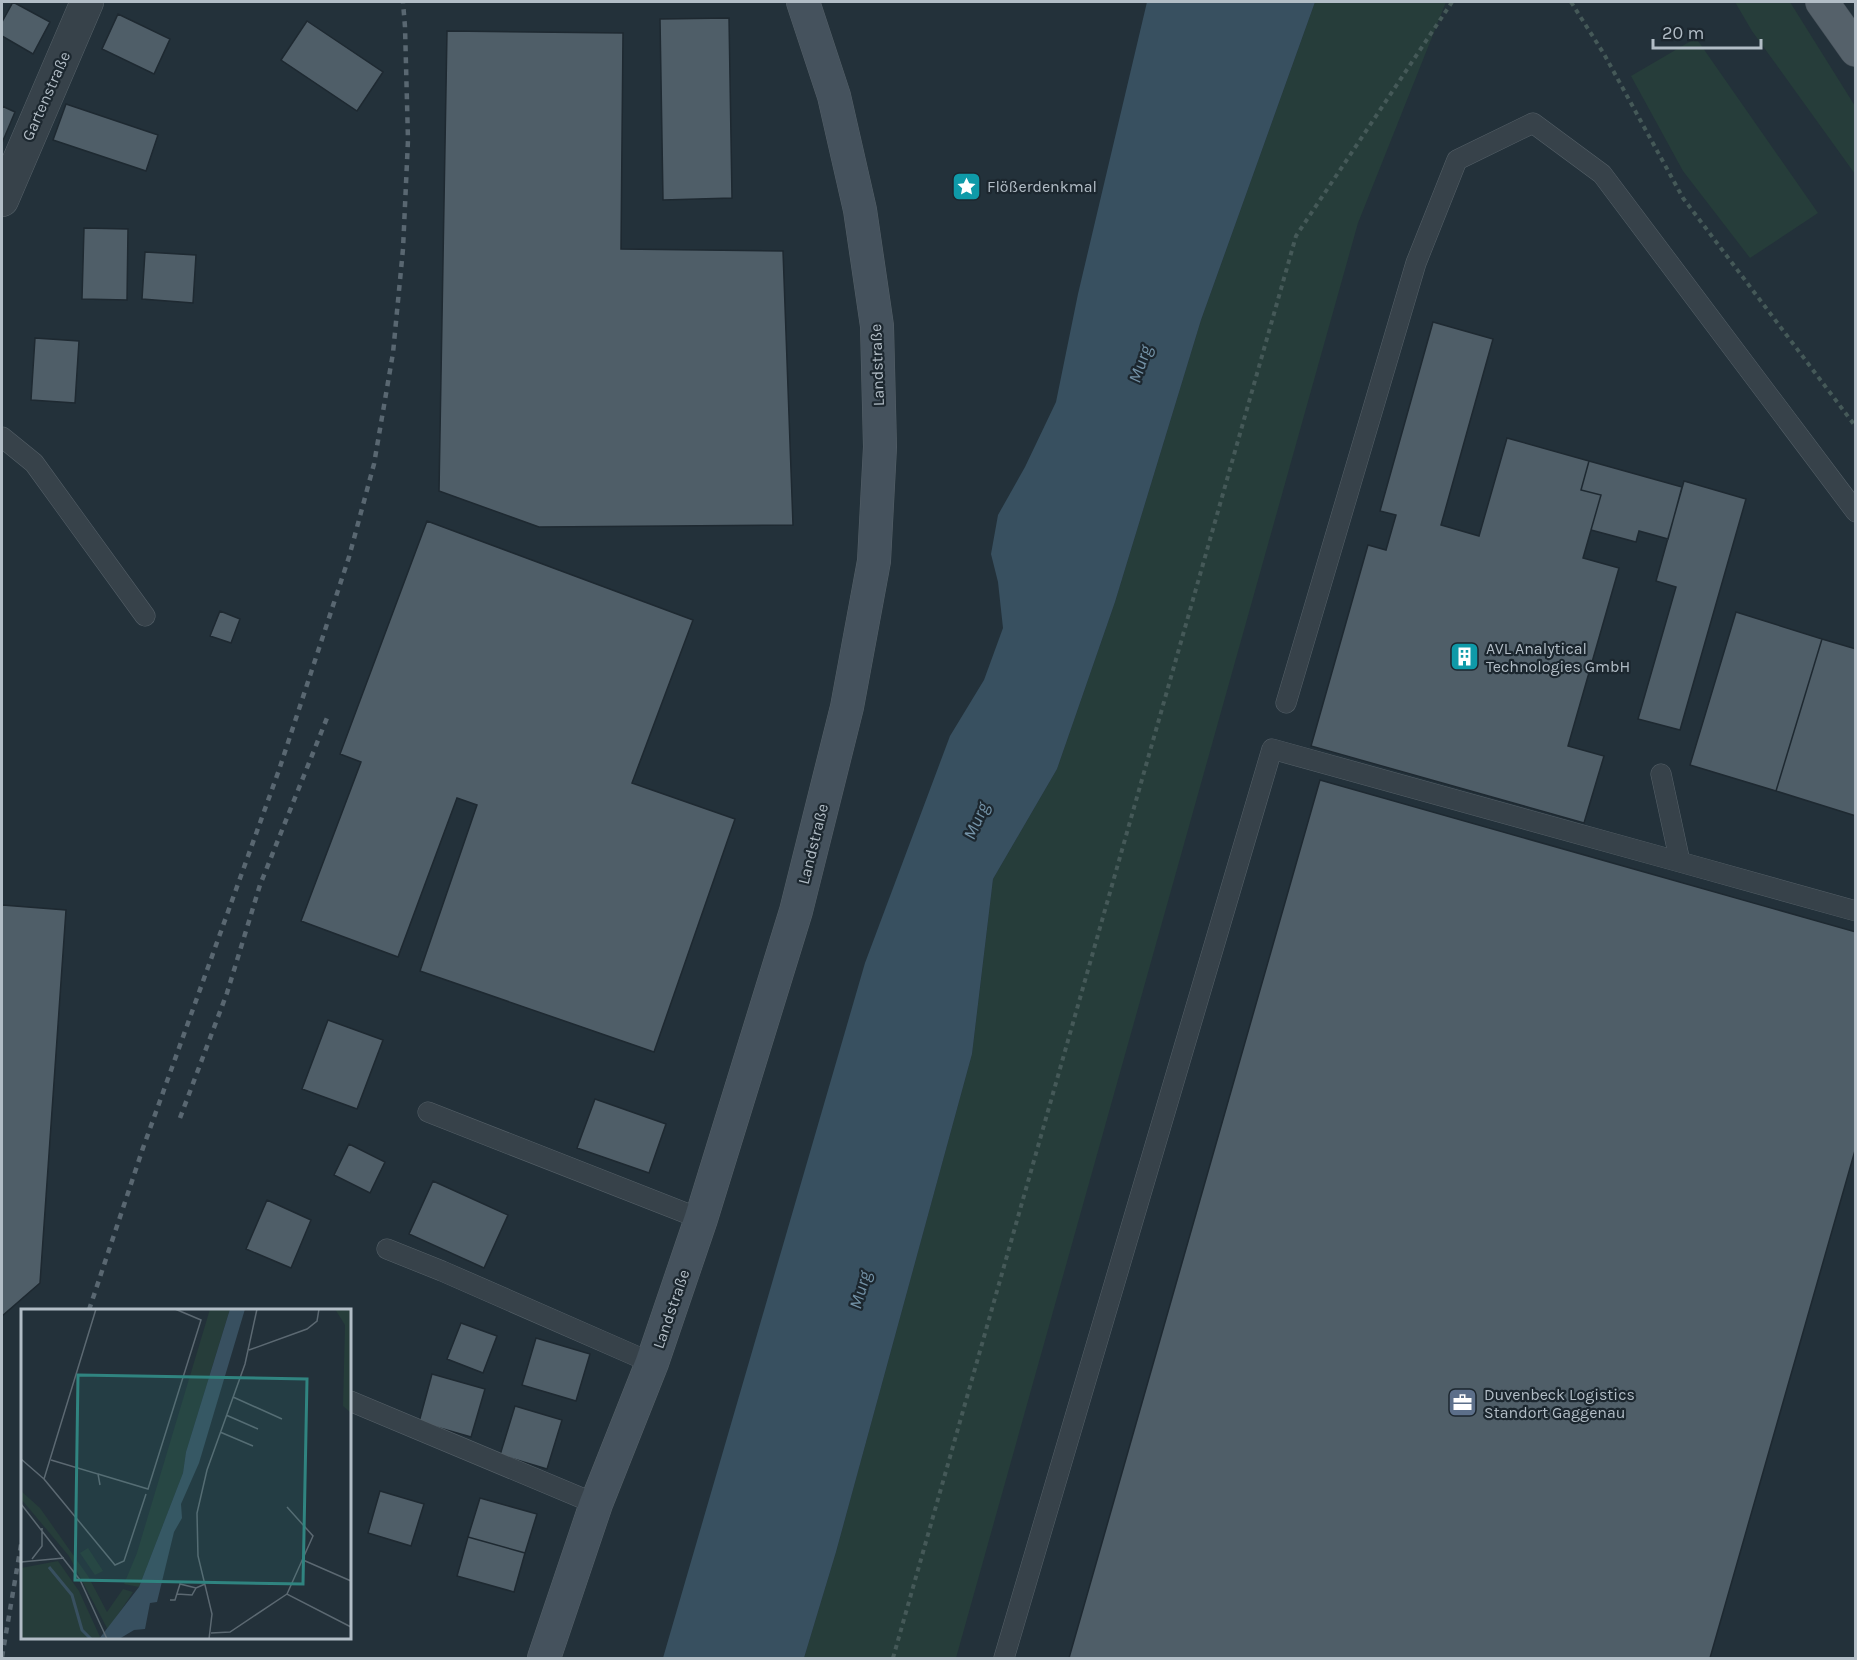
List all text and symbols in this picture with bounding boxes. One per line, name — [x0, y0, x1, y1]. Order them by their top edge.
scale bar — [1653, 12, 1761, 50]
text: 20 m — [1662, 22, 1704, 44]
street label: Gartenstraße — [18, 48, 74, 144]
place icon: Flößerdenkmal — [950, 170, 982, 202]
place label: Flößerdenkmal — [987, 177, 1097, 196]
street label: Landstraße — [866, 323, 888, 407]
water label: Murg — [1123, 341, 1157, 386]
place label: AVL Analytical Technologies GmbH — [1486, 639, 1630, 676]
building icon: AVL Analytical Technologies GmbH — [1449, 641, 1481, 673]
water label: Murg — [958, 798, 994, 843]
street label: Landstraße — [794, 802, 832, 886]
street label: Landstraße — [649, 1267, 693, 1351]
water label: Murg — [844, 1268, 876, 1312]
inset map — [21, 1309, 351, 1639]
place label: Duvenbeck Logistics Standort Gaggenau — [1484, 1385, 1635, 1422]
office icon: Duvenbeck Logistics Standort Gaggenau — [1447, 1387, 1479, 1419]

